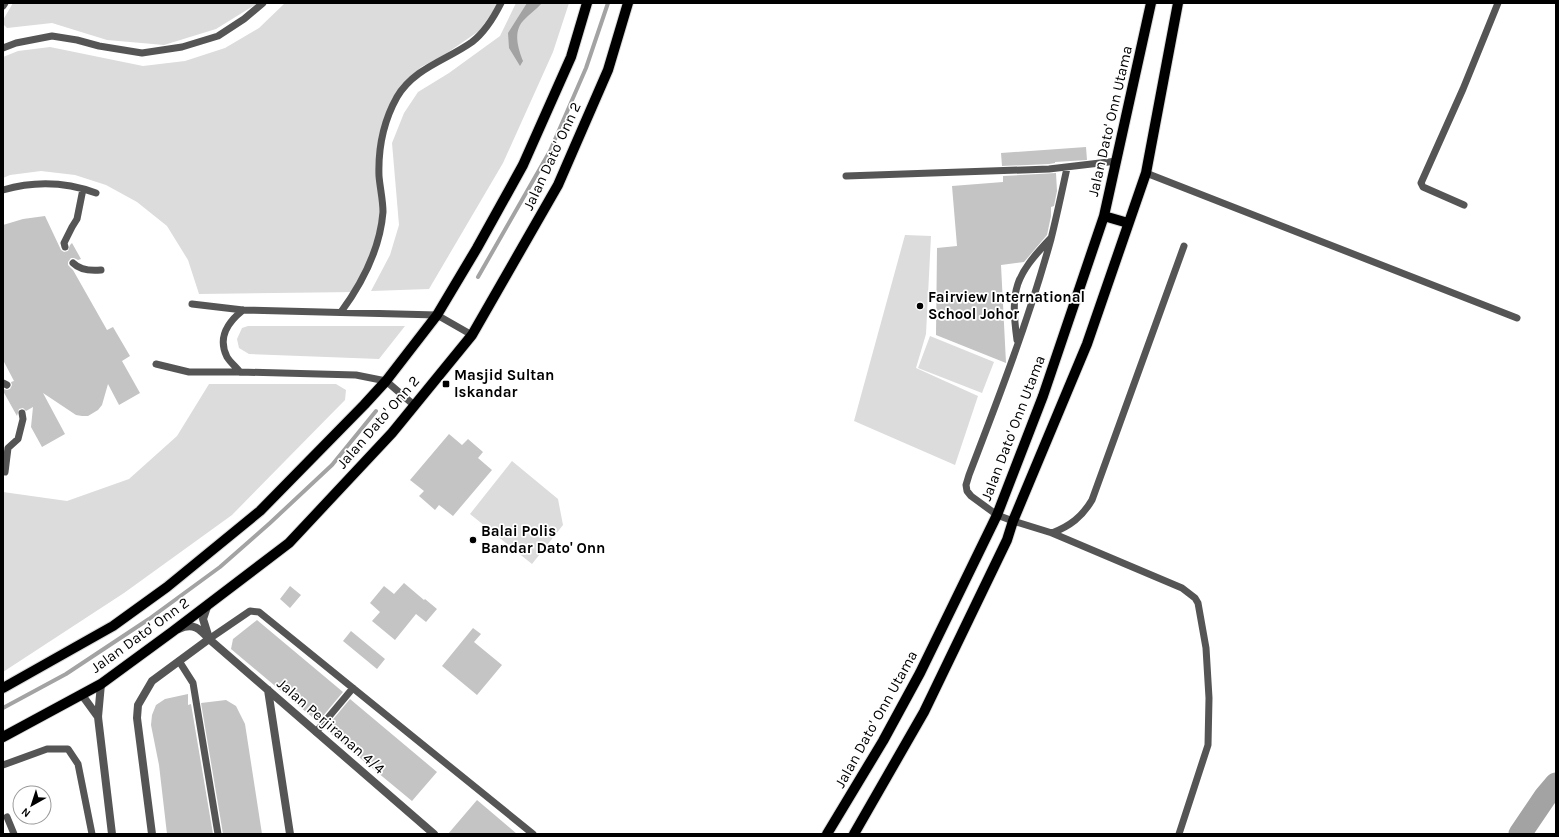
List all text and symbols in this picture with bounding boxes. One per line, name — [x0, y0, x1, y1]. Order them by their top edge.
street label: Jalan Dato' Onn Utama — [1084, 44, 1136, 198]
street label: Jalan Dato' Onn 2 — [519, 99, 585, 213]
place label: Fairview International School Johor — [928, 288, 1085, 323]
marker: Fairview International School Johor — [915, 301, 925, 311]
street label: Jalan Dato' Onn Utama — [977, 353, 1049, 503]
place label: Masjid Sultan Iskandar — [454, 366, 554, 401]
street label: Jalan Dato' Onn 2 — [333, 372, 423, 472]
marker: Masjid Sultan Iskandar — [441, 379, 451, 389]
place label: Balai Polis Bandar Dato' Onn — [481, 522, 605, 557]
marker: Balai Polis Bandar Dato' Onn — [468, 535, 478, 545]
street label: Jalan Dato' Onn 2 — [87, 593, 193, 677]
street label: Jalan Dato' Onn Utama — [831, 647, 921, 791]
street label: Jalan Perjiranan 4/4 — [273, 674, 389, 778]
north arrow — [12, 785, 52, 825]
text: N — [19, 805, 33, 820]

